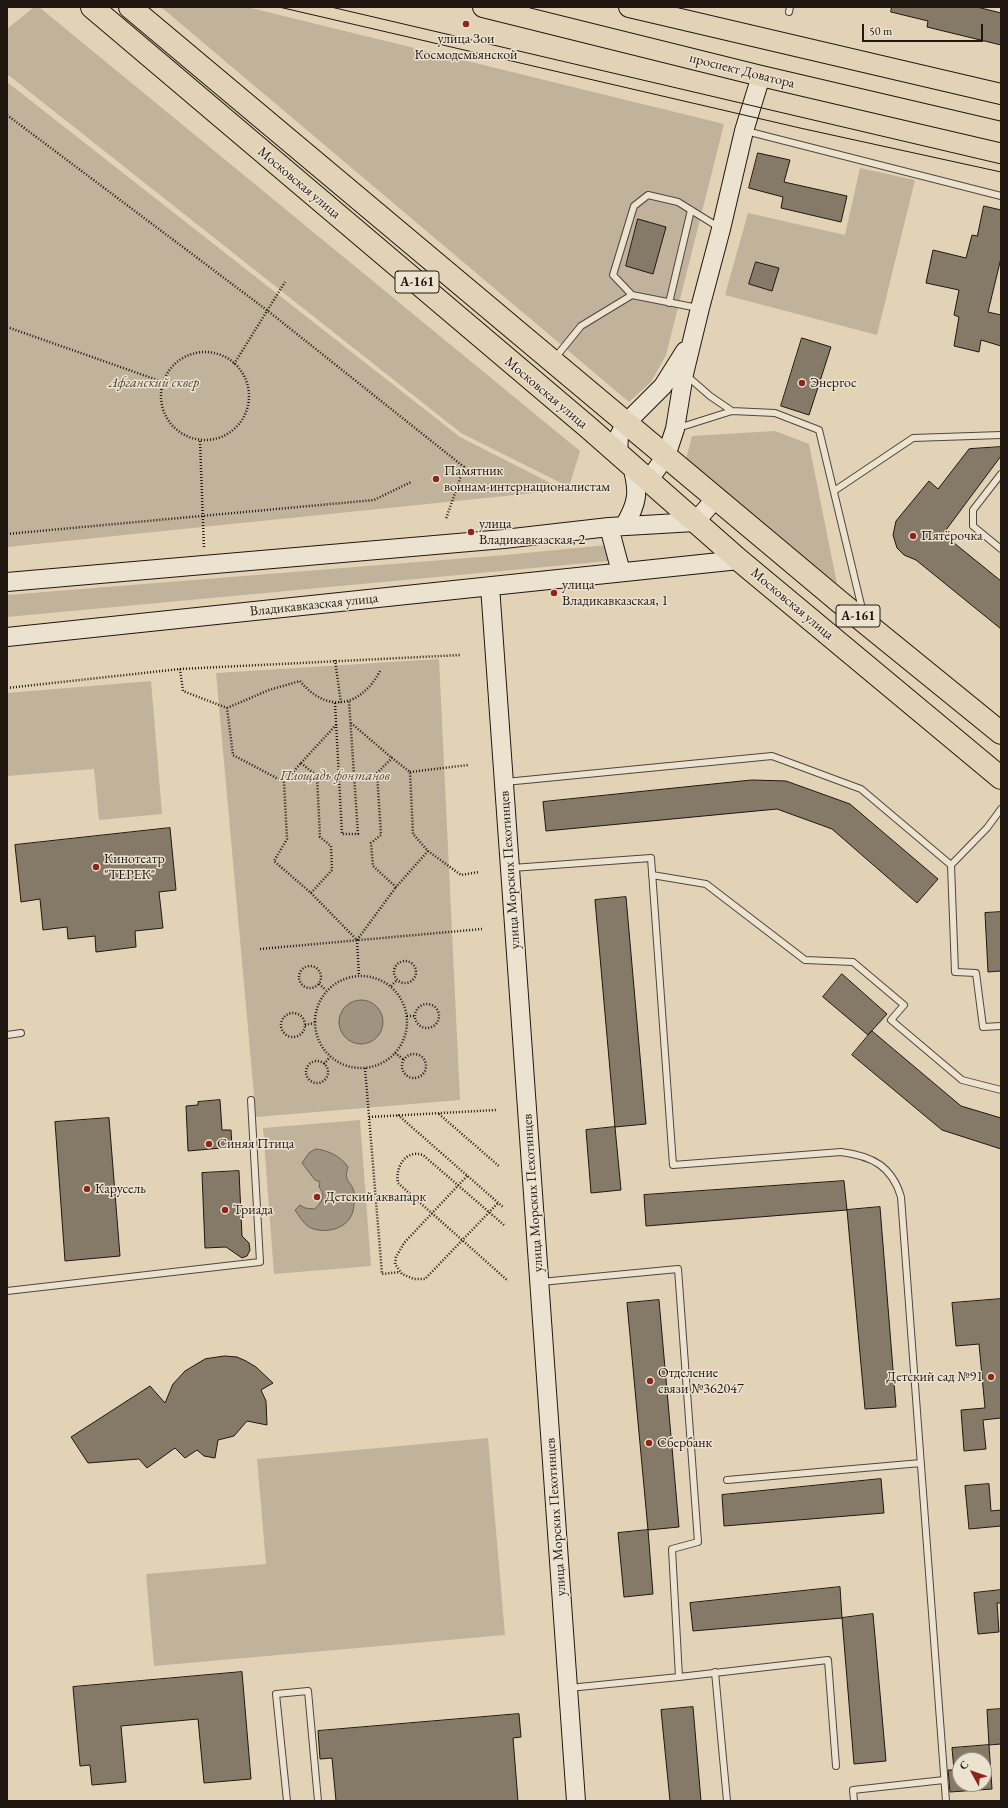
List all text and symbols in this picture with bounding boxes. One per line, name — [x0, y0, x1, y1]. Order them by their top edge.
scale bar — [864, 16, 985, 42]
marker: улица Зои Космодемьянской — [461, 19, 471, 29]
text: 50 m — [869, 23, 892, 39]
place label: улица Зои Космодемьянской — [415, 31, 517, 64]
street label: проспект Доватора — [688, 50, 796, 92]
street label: Московская улица — [254, 143, 344, 223]
road number: А-161 — [395, 271, 439, 293]
street label: Московская улица — [501, 353, 591, 433]
park label: Афганский сквер — [109, 375, 199, 391]
place label: Энергос — [810, 375, 857, 391]
marker: Энергос — [797, 378, 807, 388]
place label: Памятник воинам-интернационалистам — [444, 463, 610, 496]
marker: Памятник воинам-интернационалистам — [431, 474, 441, 484]
place label: улица Владикавказская, 2 — [479, 516, 585, 548]
marker: улица Владикавказская, 2 — [466, 527, 476, 537]
place label: Пятёрочка — [921, 528, 983, 544]
marker: Пятёрочка — [908, 531, 918, 541]
street label: Московская улица — [747, 564, 837, 644]
place label: улица Владикавказская, 1 — [562, 577, 668, 610]
marker: улица Владикавказская, 1 — [549, 588, 559, 598]
street label: Владикавказская улица — [249, 590, 379, 620]
road number: А-161 — [836, 605, 880, 627]
park label: Площадь фонтанов — [280, 768, 390, 784]
street label: улица Морских Пехотинцев — [496, 790, 524, 950]
place label: Кинотеатр "ТЕРЕК" — [104, 851, 165, 884]
marker: Кинотеатр "ТЕРЕК" — [91, 862, 101, 872]
street label: улица Морских Пехотинцев — [519, 1113, 547, 1273]
place label: Синяя Птица — [217, 1136, 294, 1152]
marker: Синяя Птица — [204, 1139, 214, 1149]
place label: Карусель — [95, 1181, 146, 1197]
marker: Карусель — [82, 1184, 92, 1194]
place label: Детский аквапарк — [325, 1189, 426, 1205]
marker: Детский аквапарк — [312, 1192, 322, 1202]
place label: Триада — [233, 1202, 273, 1218]
marker: Триада — [220, 1205, 230, 1215]
place label: Отделение связи №362047 — [658, 1365, 744, 1398]
place label: Детский сад №91 — [886, 1369, 983, 1385]
marker: Детский сад №91 — [986, 1372, 996, 1382]
marker: Отделение связи №362047 — [645, 1376, 655, 1386]
place label: Сбербанк — [657, 1435, 712, 1451]
street label: улица Морских Пехотинцев — [542, 1437, 570, 1597]
marker: Сбербанк — [644, 1438, 654, 1448]
north arrow — [952, 1752, 992, 1792]
text: С — [956, 1757, 971, 1772]

